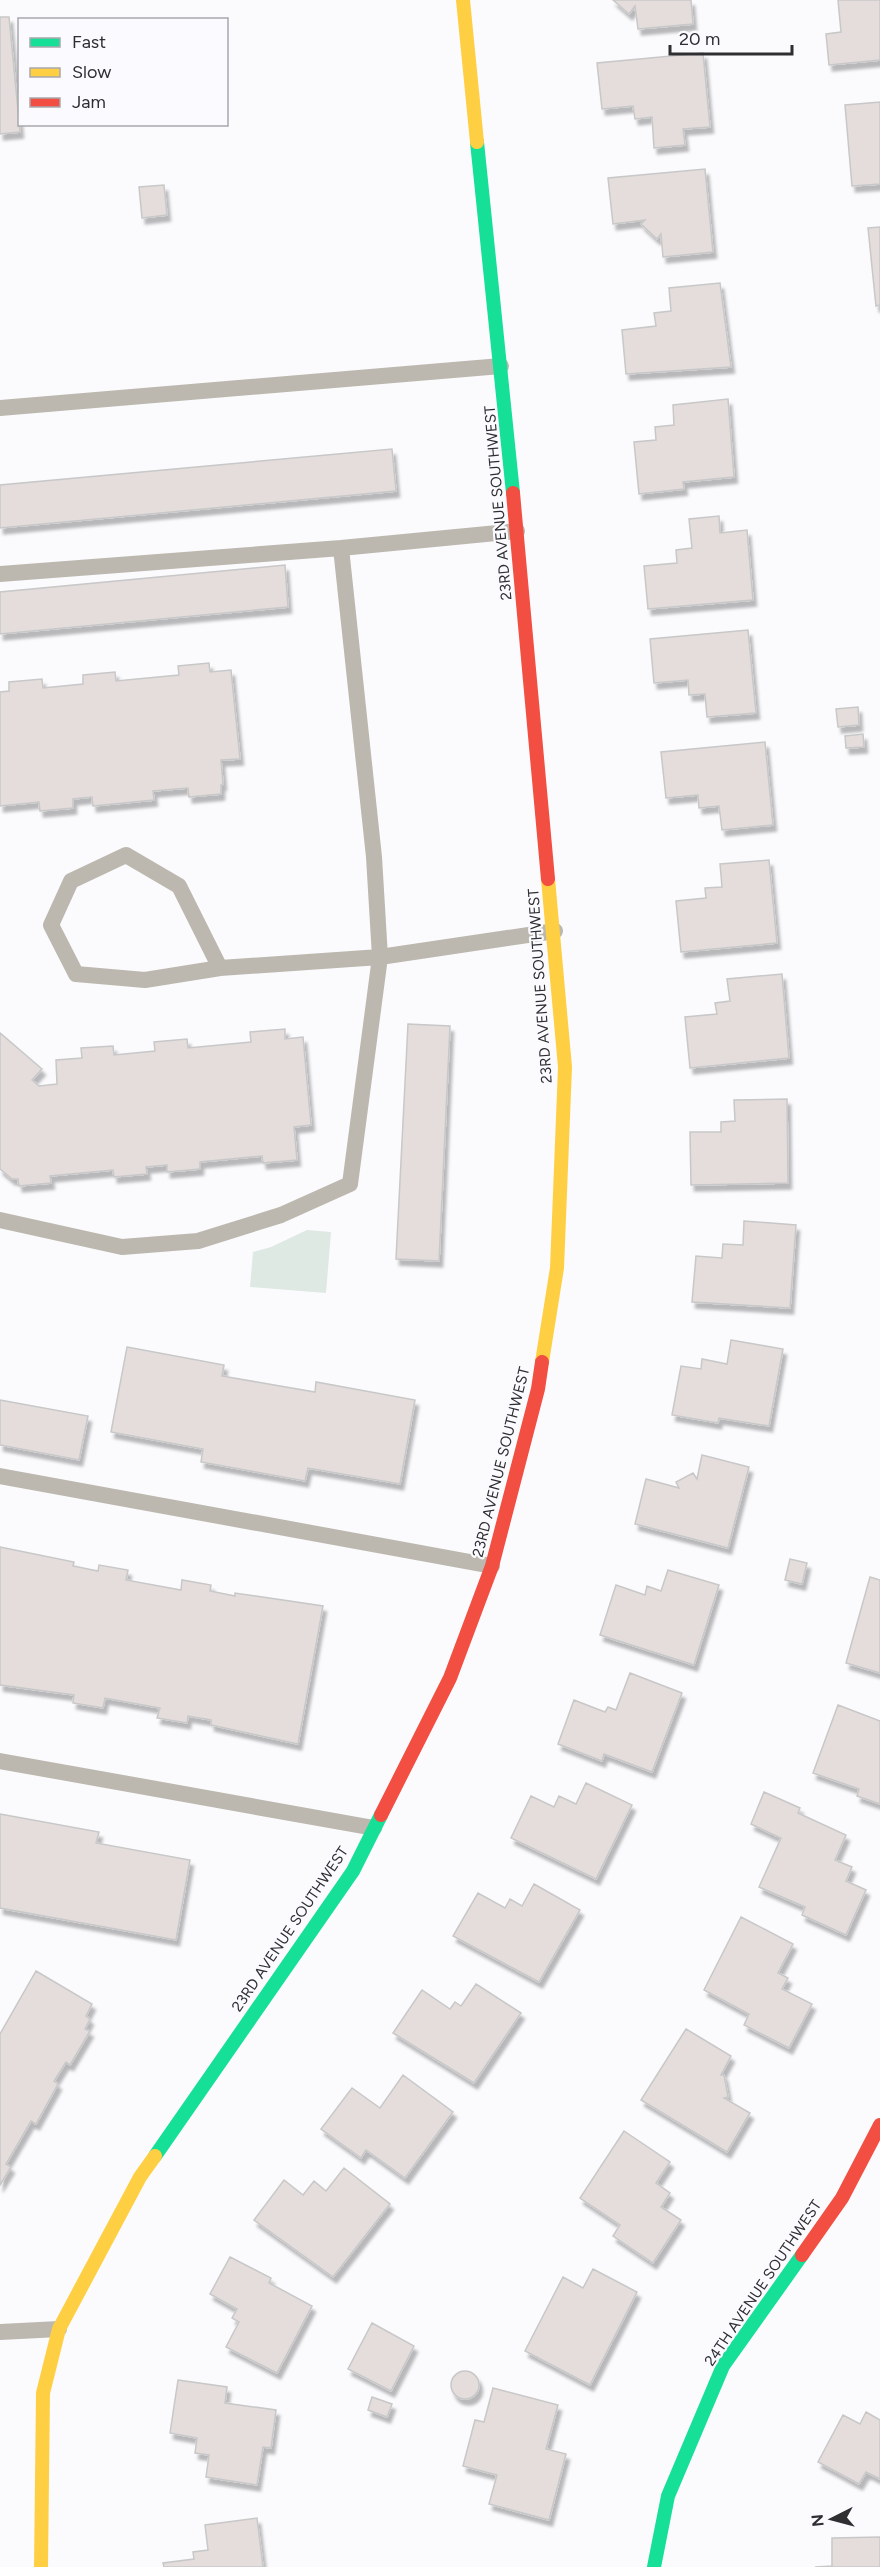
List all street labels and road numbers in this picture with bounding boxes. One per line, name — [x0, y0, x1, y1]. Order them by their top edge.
street label: 23RD AVENUE SOUTHWEST — [480, 404, 515, 601]
street label: 23RD AVENUE SOUTHWEST — [524, 887, 556, 1084]
street label: 23RD AVENUE SOUTHWEST — [469, 1364, 534, 1559]
street label: 23RD AVENUE SOUTHWEST — [228, 1842, 352, 2015]
street label: 24TH AVENUE SOUTHWEST — [701, 2196, 826, 2369]

